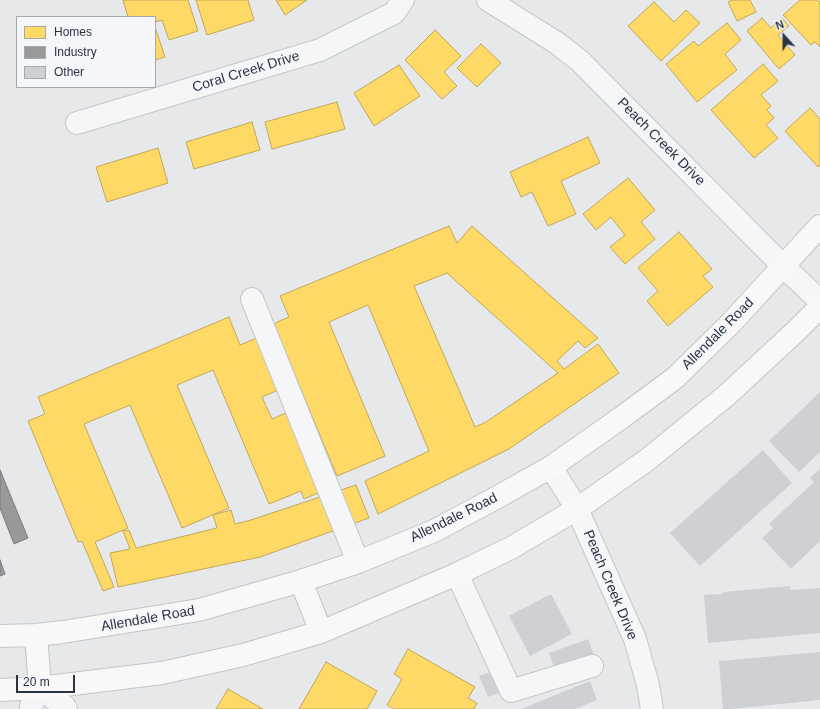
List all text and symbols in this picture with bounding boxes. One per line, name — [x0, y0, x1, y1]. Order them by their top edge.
legend — [16, 16, 156, 88]
north arrow — [764, 16, 804, 56]
text: N — [774, 18, 786, 32]
text: Homes — [54, 25, 92, 39]
text: Industry — [54, 45, 97, 59]
street label: Coral Creek Drive — [190, 48, 302, 96]
text: Other — [54, 65, 84, 79]
street label: Peach Creek Drive — [614, 95, 708, 189]
street label: Allendale Road — [678, 294, 758, 374]
street label: Allendale Road — [408, 490, 500, 546]
street label: Peach Creek Drive — [579, 528, 641, 642]
street label: Allendale Road — [100, 602, 196, 636]
scale bar — [18, 667, 77, 693]
text: 20 m — [23, 675, 50, 689]

